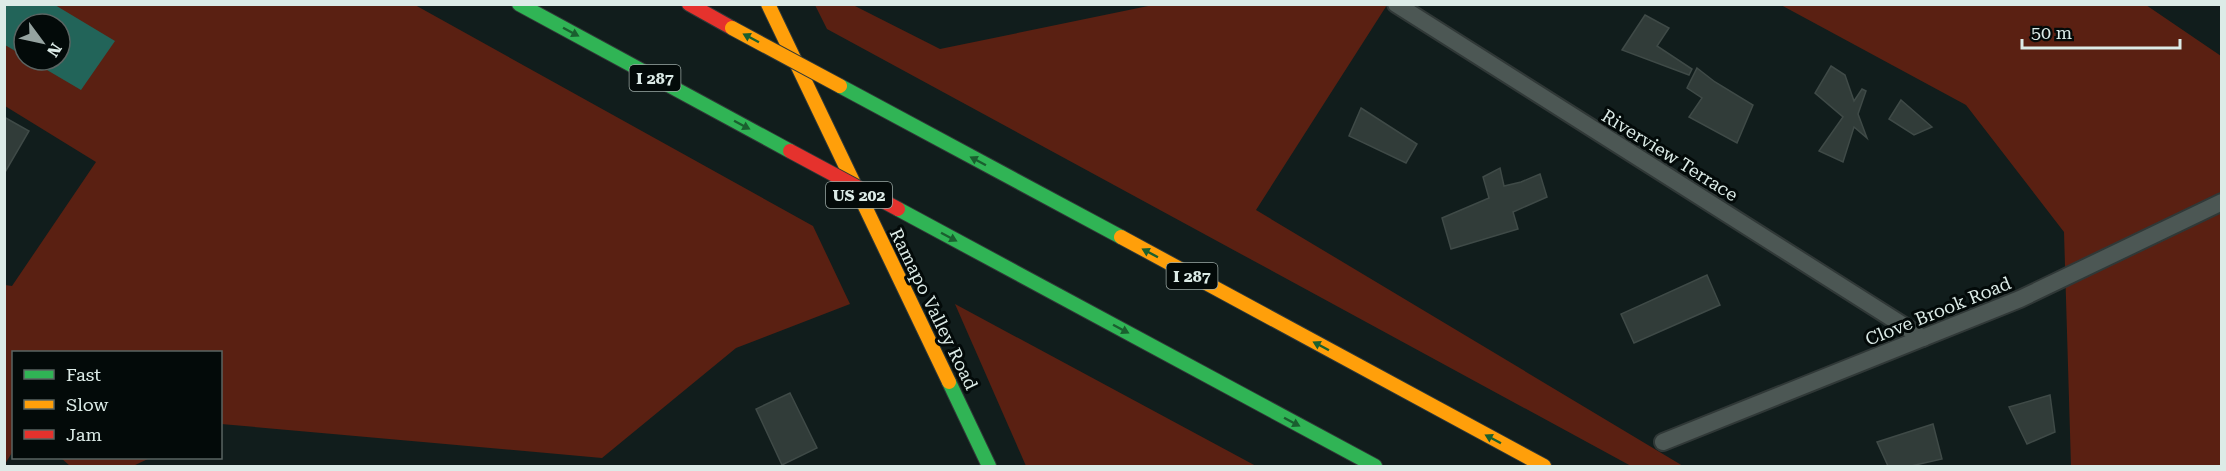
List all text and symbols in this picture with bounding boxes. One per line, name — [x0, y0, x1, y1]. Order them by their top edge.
north arrow — [12, 12, 72, 72]
scale bar — [2022, 12, 2180, 50]
text: 50 m — [2031, 22, 2072, 43]
one-way arrow — [562, 27, 579, 37]
one-way arrow — [743, 33, 760, 43]
text: N — [43, 40, 65, 60]
road number: I 287 — [630, 65, 680, 91]
street label: Riverview Terrace — [1598, 105, 1742, 205]
one-way arrow — [734, 120, 751, 130]
one-way arrow — [969, 156, 986, 166]
road number: US 202 — [826, 182, 892, 208]
street label: Ramapo Valley Road — [886, 225, 982, 394]
one-way arrow — [941, 232, 958, 242]
one-way arrow — [1141, 248, 1158, 258]
road number: I 287 — [1166, 263, 1218, 289]
street label: Clove Brook Road — [1862, 272, 2014, 350]
one-way arrow — [1112, 324, 1129, 334]
one-way arrow — [1312, 341, 1329, 351]
legend — [12, 351, 222, 459]
text: Fast — [66, 364, 101, 385]
text: Slow — [66, 394, 108, 415]
one-way arrow — [1284, 417, 1301, 427]
text: Jam — [66, 424, 102, 445]
one-way arrow — [1484, 434, 1501, 444]

